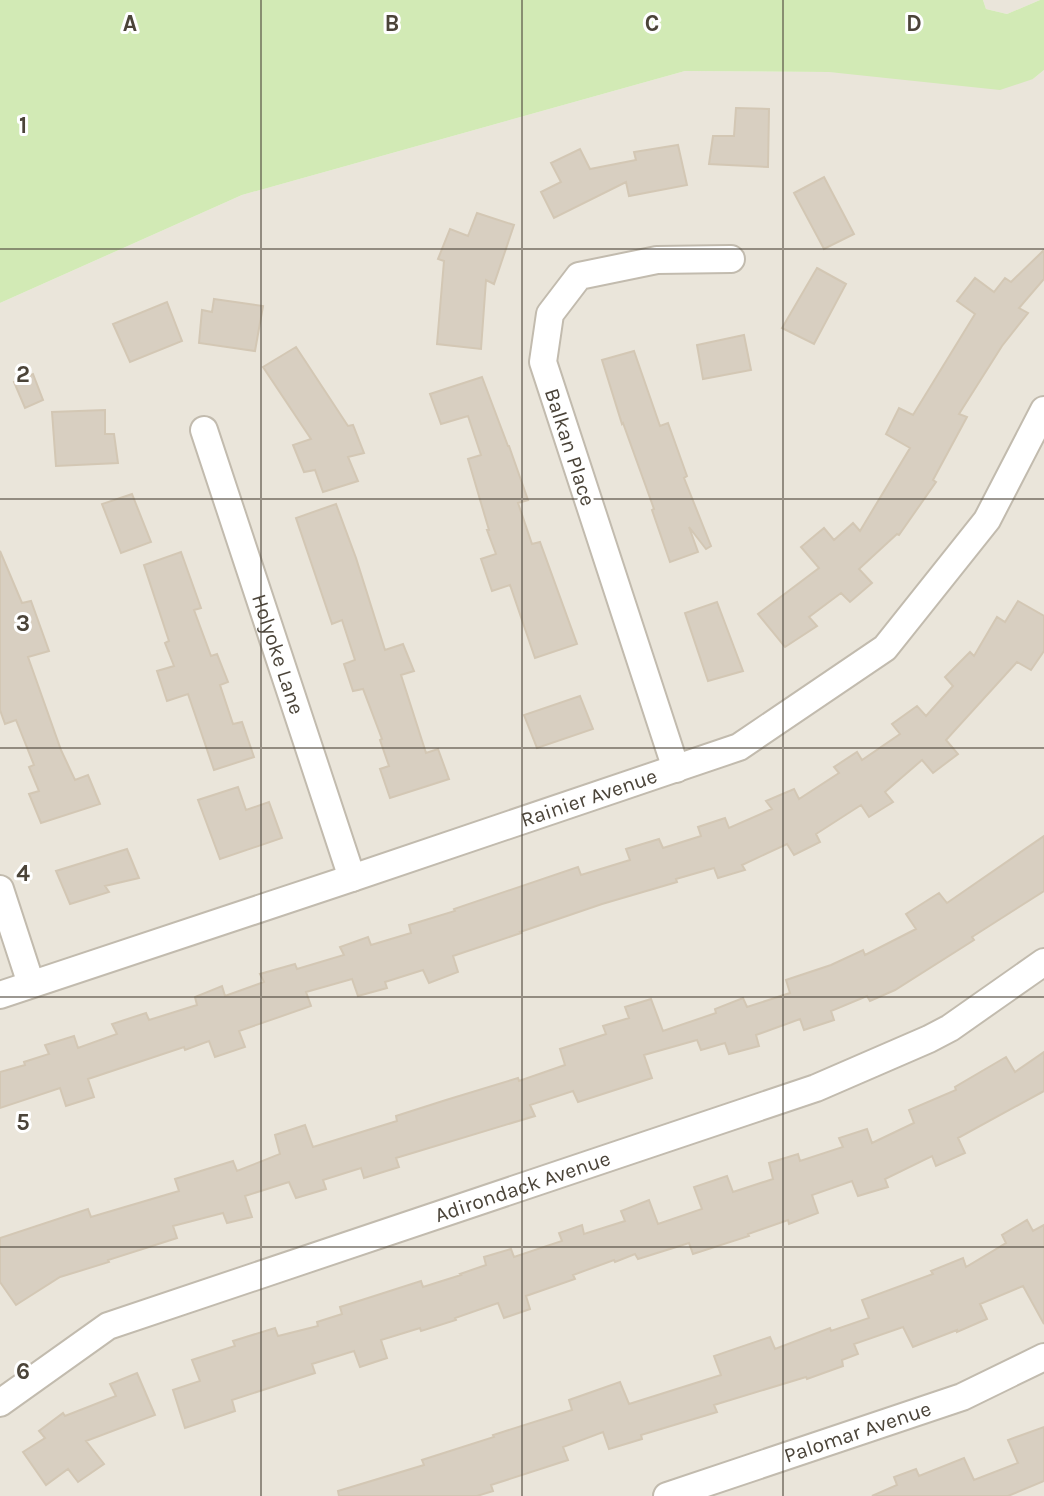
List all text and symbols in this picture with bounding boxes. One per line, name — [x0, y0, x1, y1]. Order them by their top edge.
text: A — [123, 10, 137, 37]
text: B — [385, 10, 399, 37]
text: C — [645, 10, 659, 37]
text: D — [906, 10, 922, 37]
text: 1 — [19, 112, 27, 139]
text: 2 — [16, 361, 30, 388]
street label: Balkan Place — [540, 385, 600, 509]
street label: Holyoke Lane — [247, 591, 309, 717]
text: 3 — [16, 610, 30, 637]
street label: Rainier Avenue — [518, 764, 660, 832]
text: 4 — [16, 860, 30, 887]
text: 5 — [16, 1109, 30, 1136]
street label: Adirondack Avenue — [432, 1146, 613, 1227]
text: 6 — [16, 1358, 30, 1385]
street label: Palomar Avenue — [781, 1396, 934, 1468]

